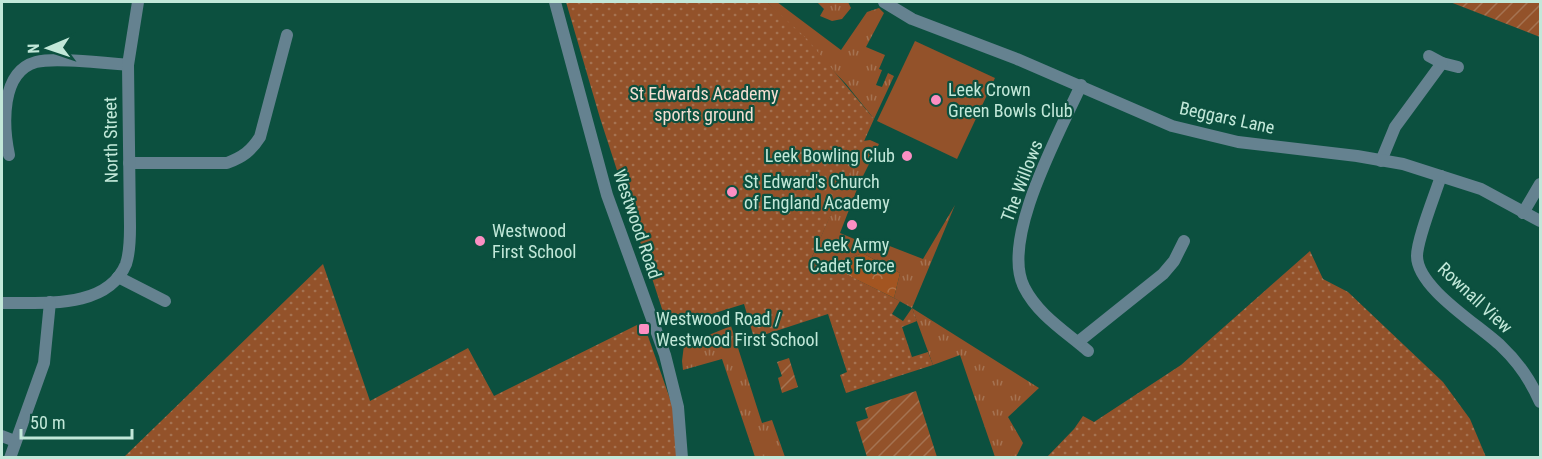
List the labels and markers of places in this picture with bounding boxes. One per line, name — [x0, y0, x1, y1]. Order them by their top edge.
place label: Leek Crown Green Bowls Club — [948, 79, 1073, 121]
marker: Leek Crown Green Bowls Club — [929, 93, 943, 107]
place label: Leek Bowling Club — [765, 145, 895, 166]
marker: Leek Bowling Club — [900, 149, 914, 163]
place label: St Edward's Church of England Academy — [744, 171, 890, 213]
marker: St Edward's Church of England Academy — [725, 185, 739, 199]
marker: Leek Army Cadet Force — [845, 218, 859, 232]
place label: Westwood First School — [492, 220, 576, 262]
marker: Westwood First School — [473, 234, 487, 248]
place label: Leek Army Cadet Force — [809, 234, 895, 276]
place label: Westwood Road / Westwood First School — [656, 308, 819, 350]
marker: Westwood Road / Westwood First School — [637, 322, 651, 336]

